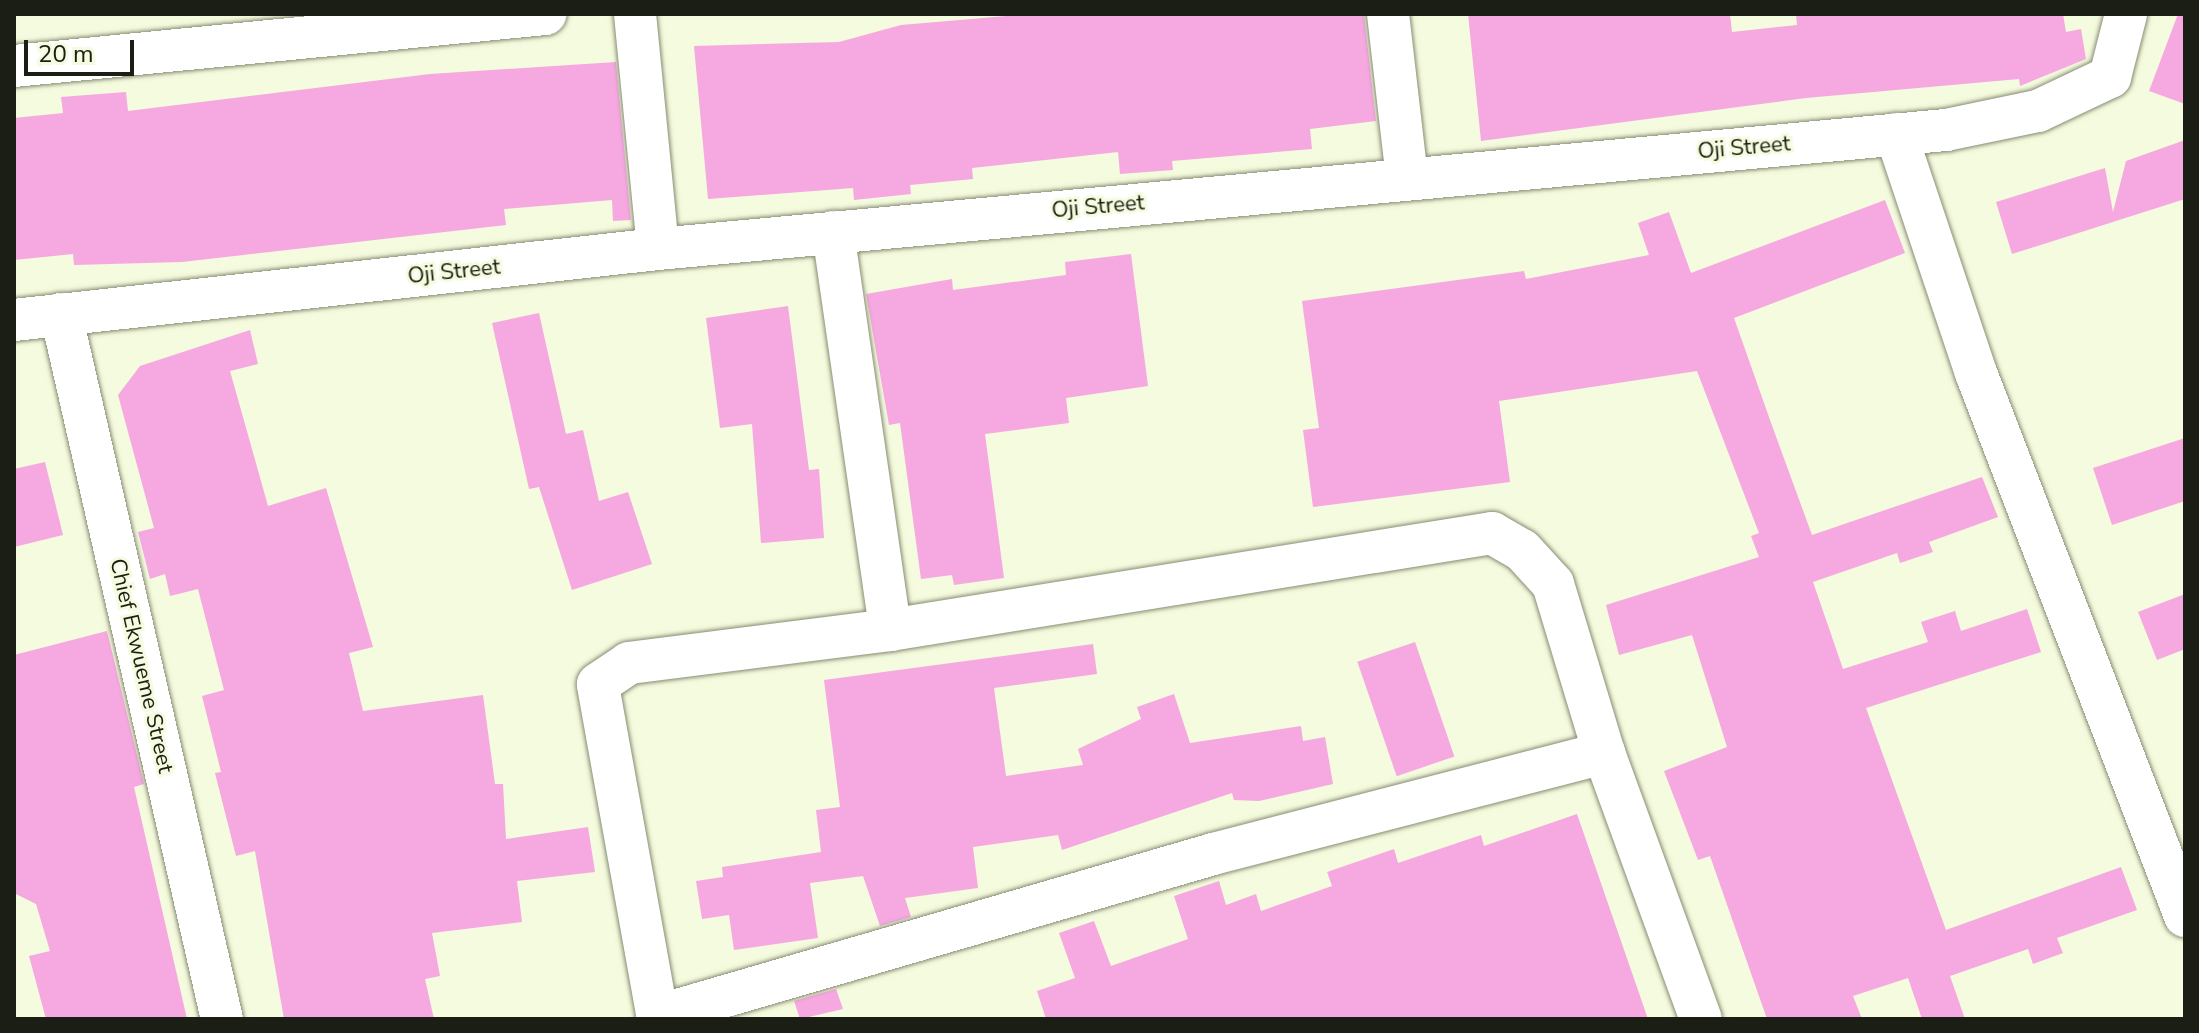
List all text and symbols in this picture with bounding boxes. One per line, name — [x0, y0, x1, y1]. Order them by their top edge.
scale bar — [28, 24, 138, 74]
text: 20 m — [38, 38, 94, 70]
street label: Oji Street — [1697, 131, 1791, 165]
street label: Oji Street — [1051, 190, 1145, 224]
street label: Oji Street — [406, 254, 502, 290]
street label: Chief Ekwueme Street — [103, 556, 179, 776]

